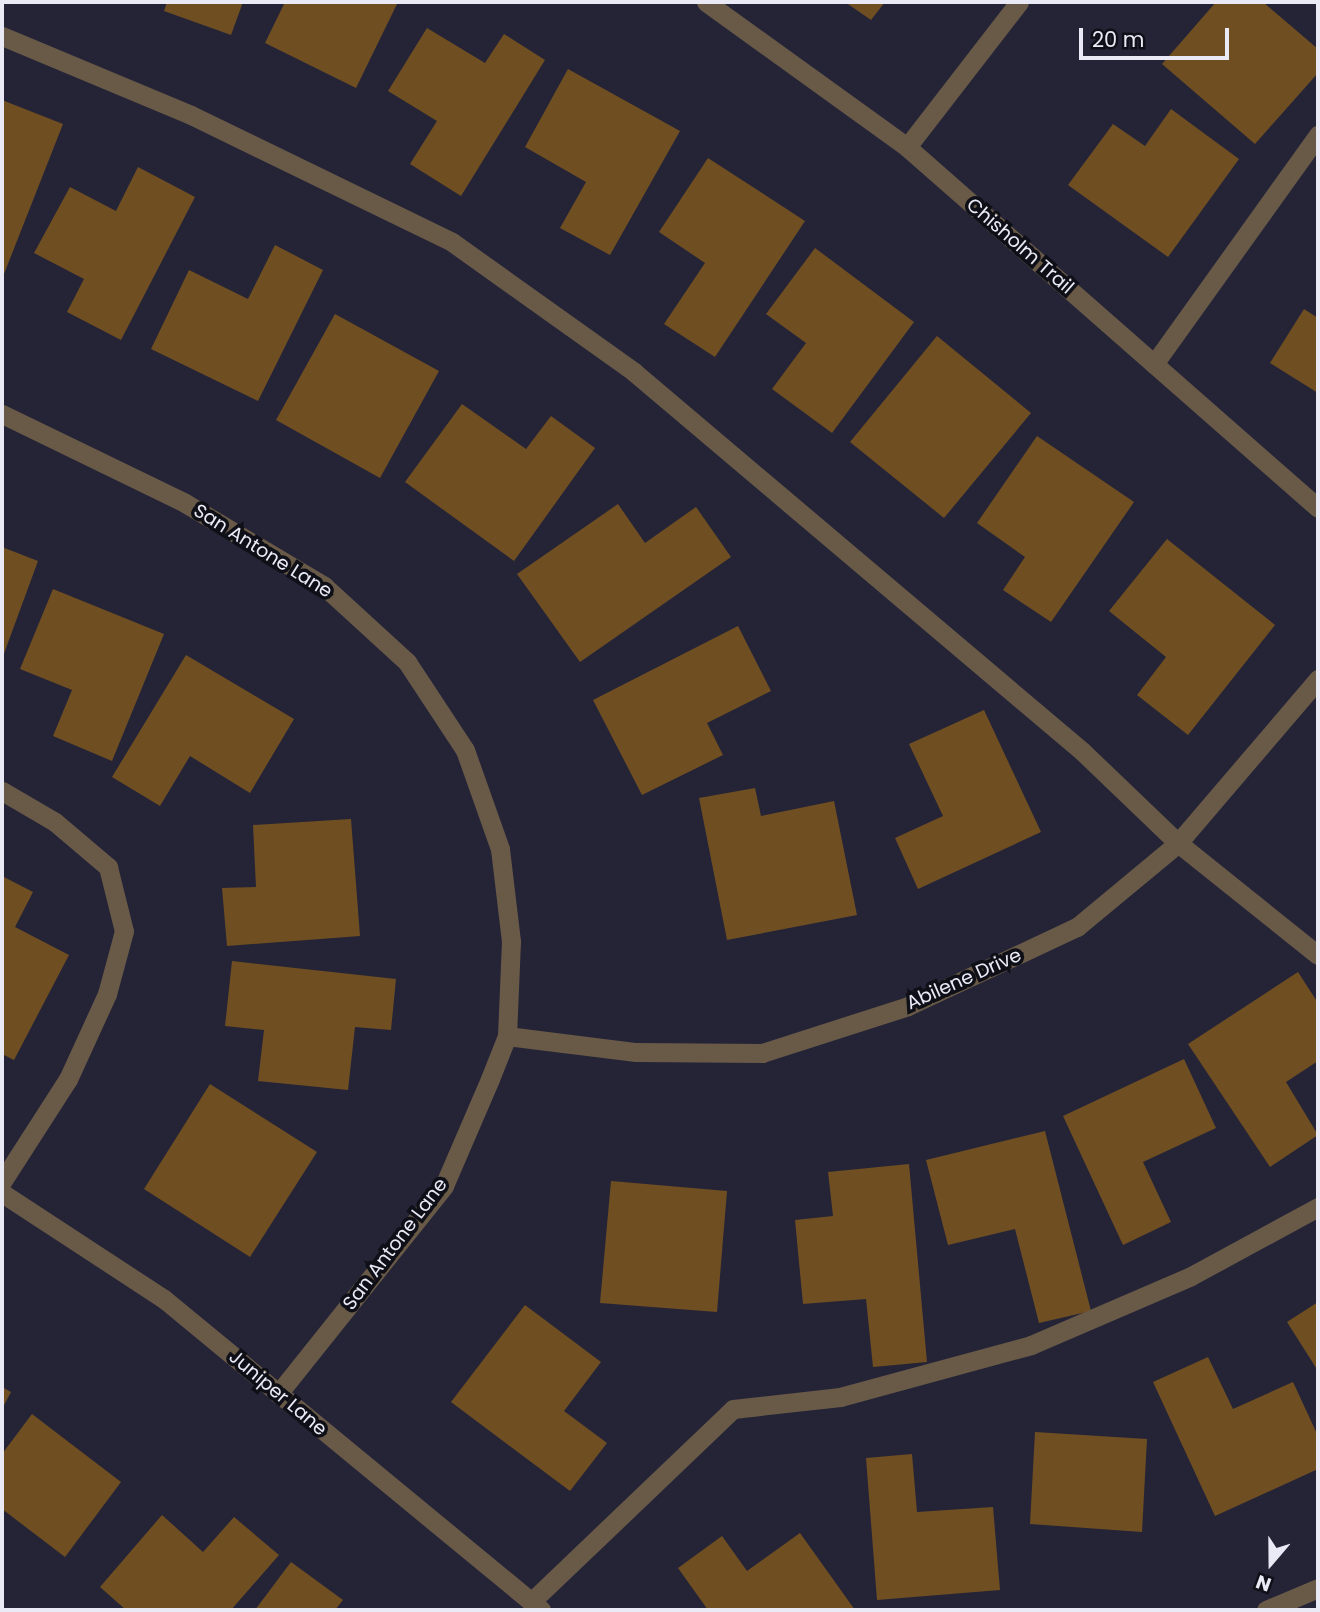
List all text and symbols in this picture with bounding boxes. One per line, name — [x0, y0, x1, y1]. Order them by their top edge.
scale bar — [1082, 14, 1232, 58]
text: 20 m — [1092, 25, 1145, 54]
street label: Chisholm Trail — [962, 193, 1078, 299]
street label: San Antone Lane — [189, 499, 337, 603]
street label: Abilene Drive — [903, 943, 1025, 1015]
street label: San Antone Lane — [338, 1174, 452, 1314]
street label: Juniper Lane — [224, 1345, 332, 1441]
north arrow — [1236, 1528, 1306, 1598]
text: N — [1252, 1568, 1275, 1598]

